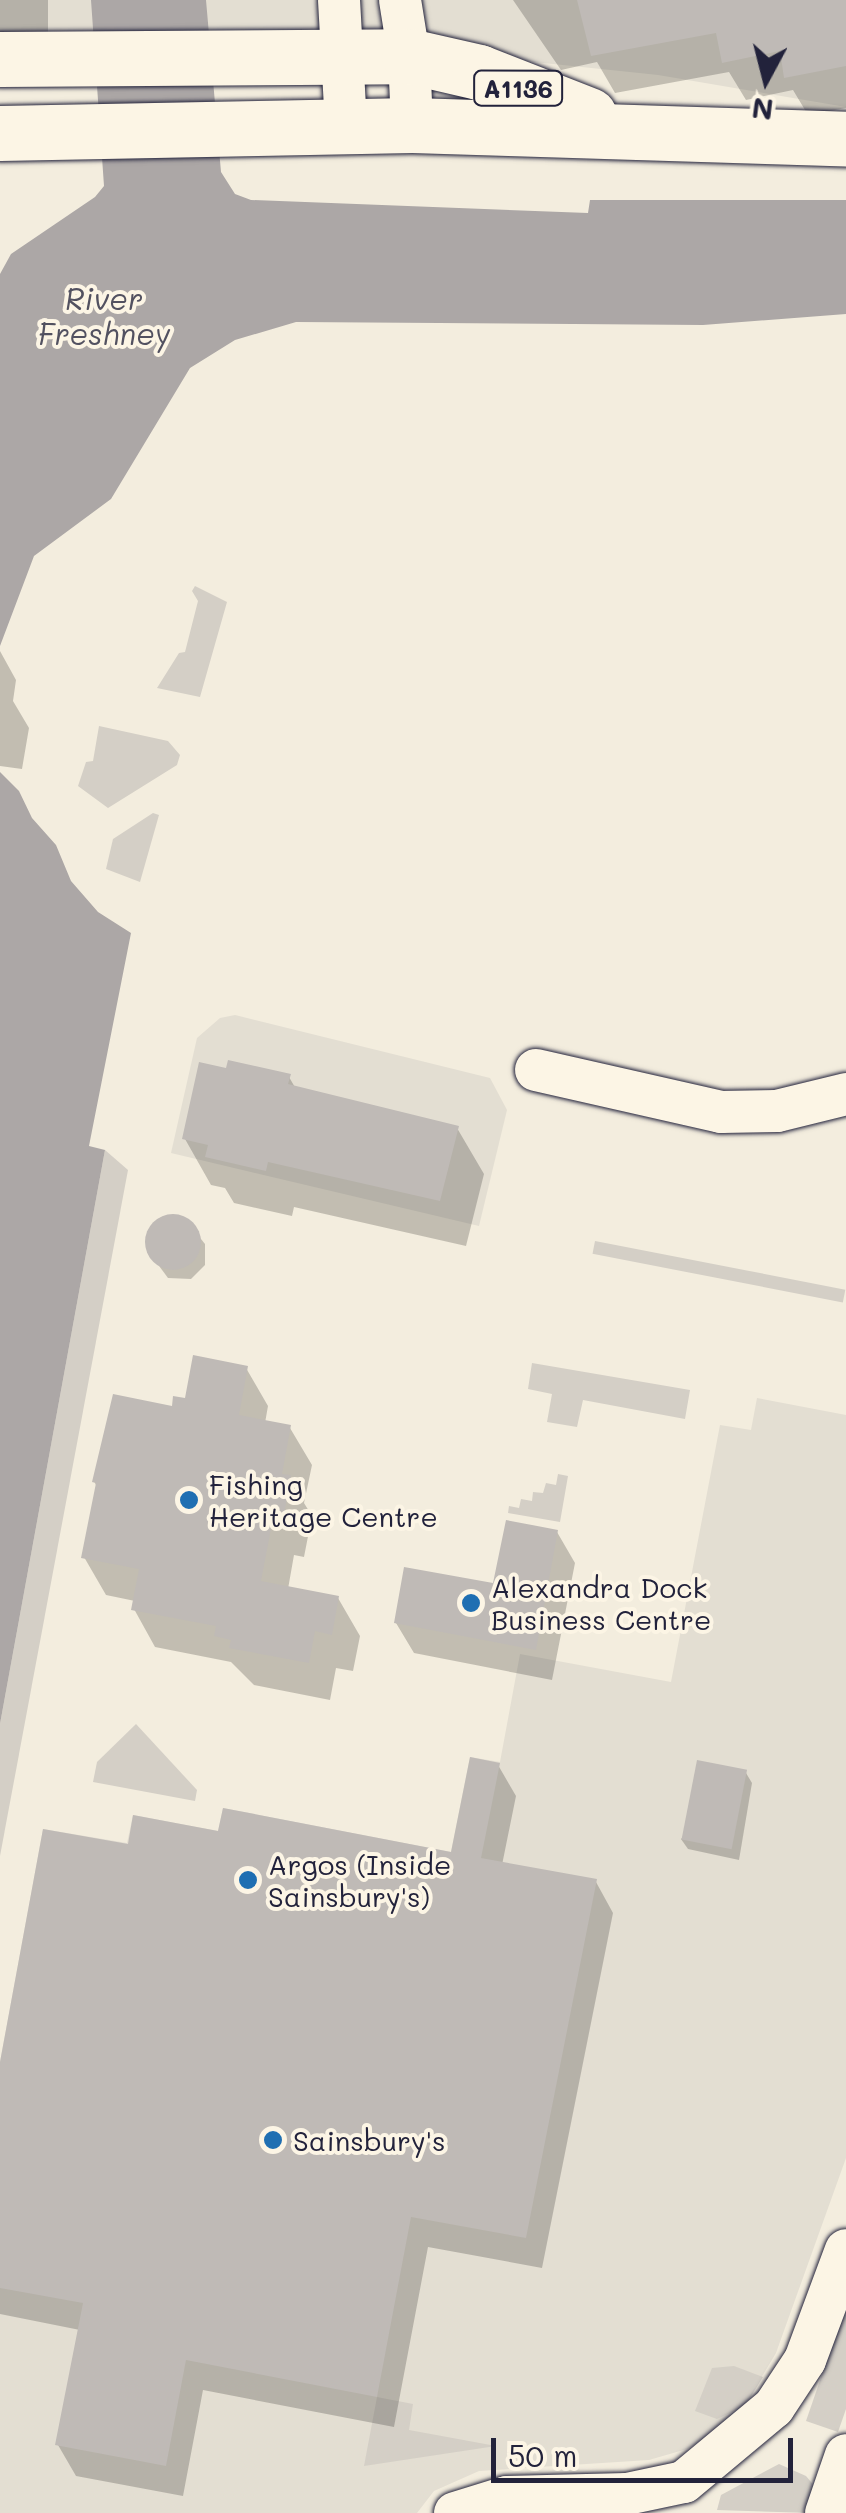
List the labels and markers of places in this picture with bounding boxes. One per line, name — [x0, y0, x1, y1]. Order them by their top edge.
place label: Fishing Heritage Centre — [209, 1467, 438, 1533]
marker: Fishing Heritage Centre — [178, 1489, 200, 1511]
place label: Alexandra Dock Business Centre — [491, 1570, 711, 1636]
marker: Alexandra Dock Business Centre — [460, 1592, 482, 1614]
place label: Argos (Inside Sainsbury's) — [268, 1847, 451, 1913]
marker: Argos (Inside Sainsbury's) — [237, 1869, 259, 1891]
place label: Sainsbury's — [293, 2123, 446, 2157]
marker: Sainsbury's — [262, 2129, 284, 2151]

